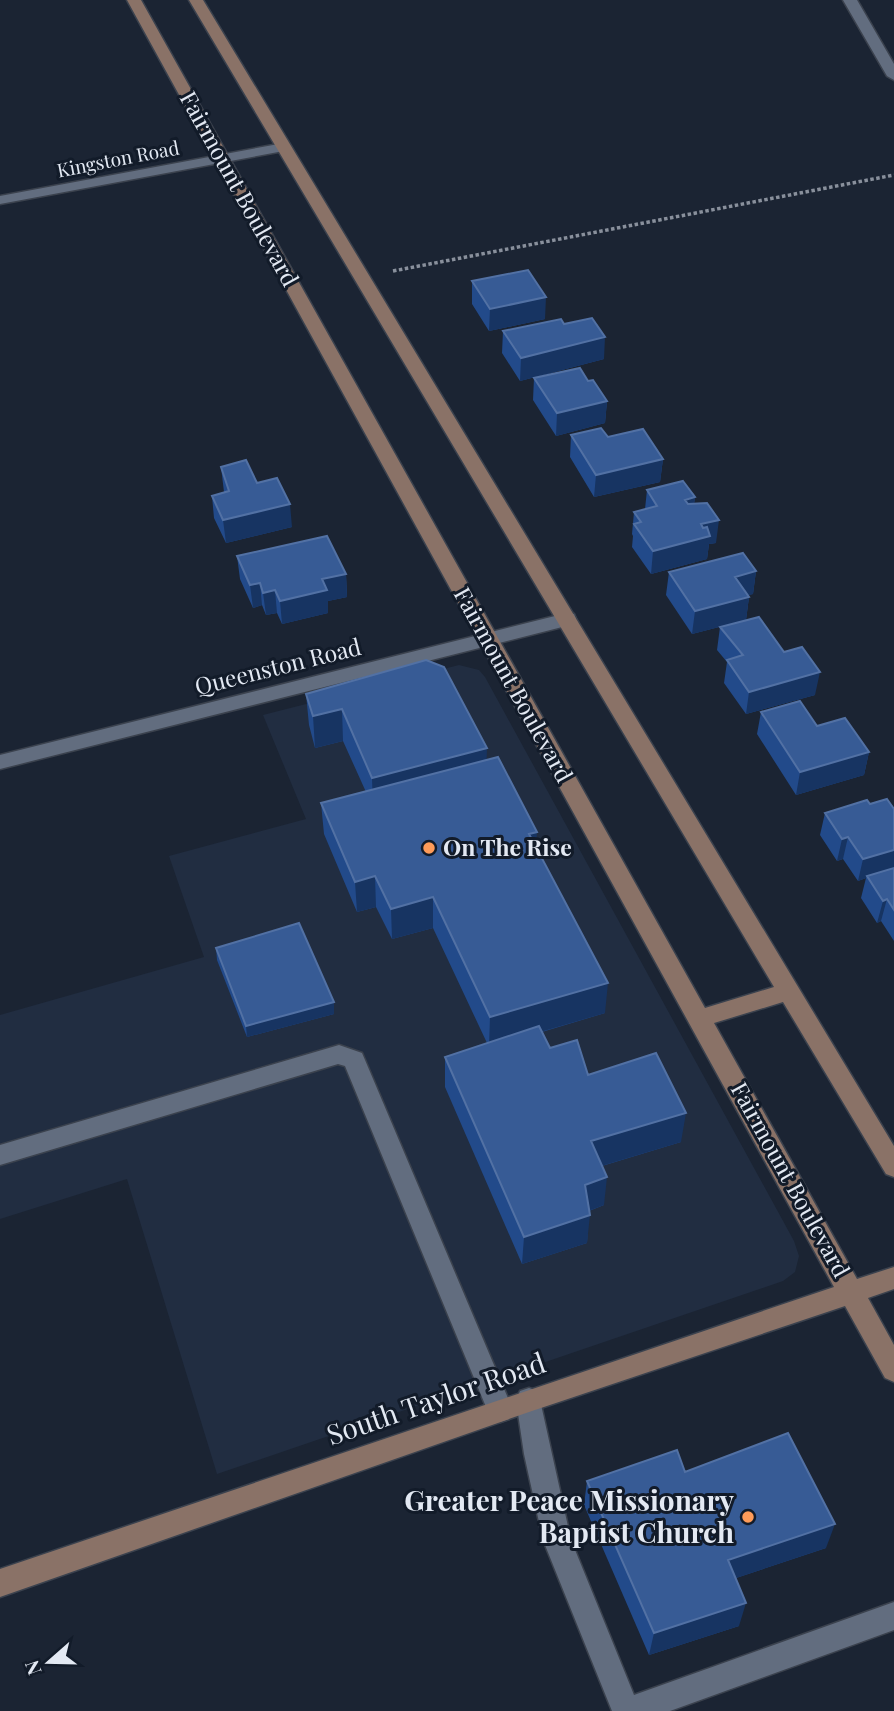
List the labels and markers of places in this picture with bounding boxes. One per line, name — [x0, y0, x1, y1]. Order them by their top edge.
place label: On The Rise — [443, 831, 572, 862]
marker: On The Rise — [421, 840, 437, 856]
place label: Greater Peace Missionary Baptist Church — [404, 1481, 734, 1550]
marker: Greater Peace Missionary Baptist Church — [740, 1509, 756, 1525]

